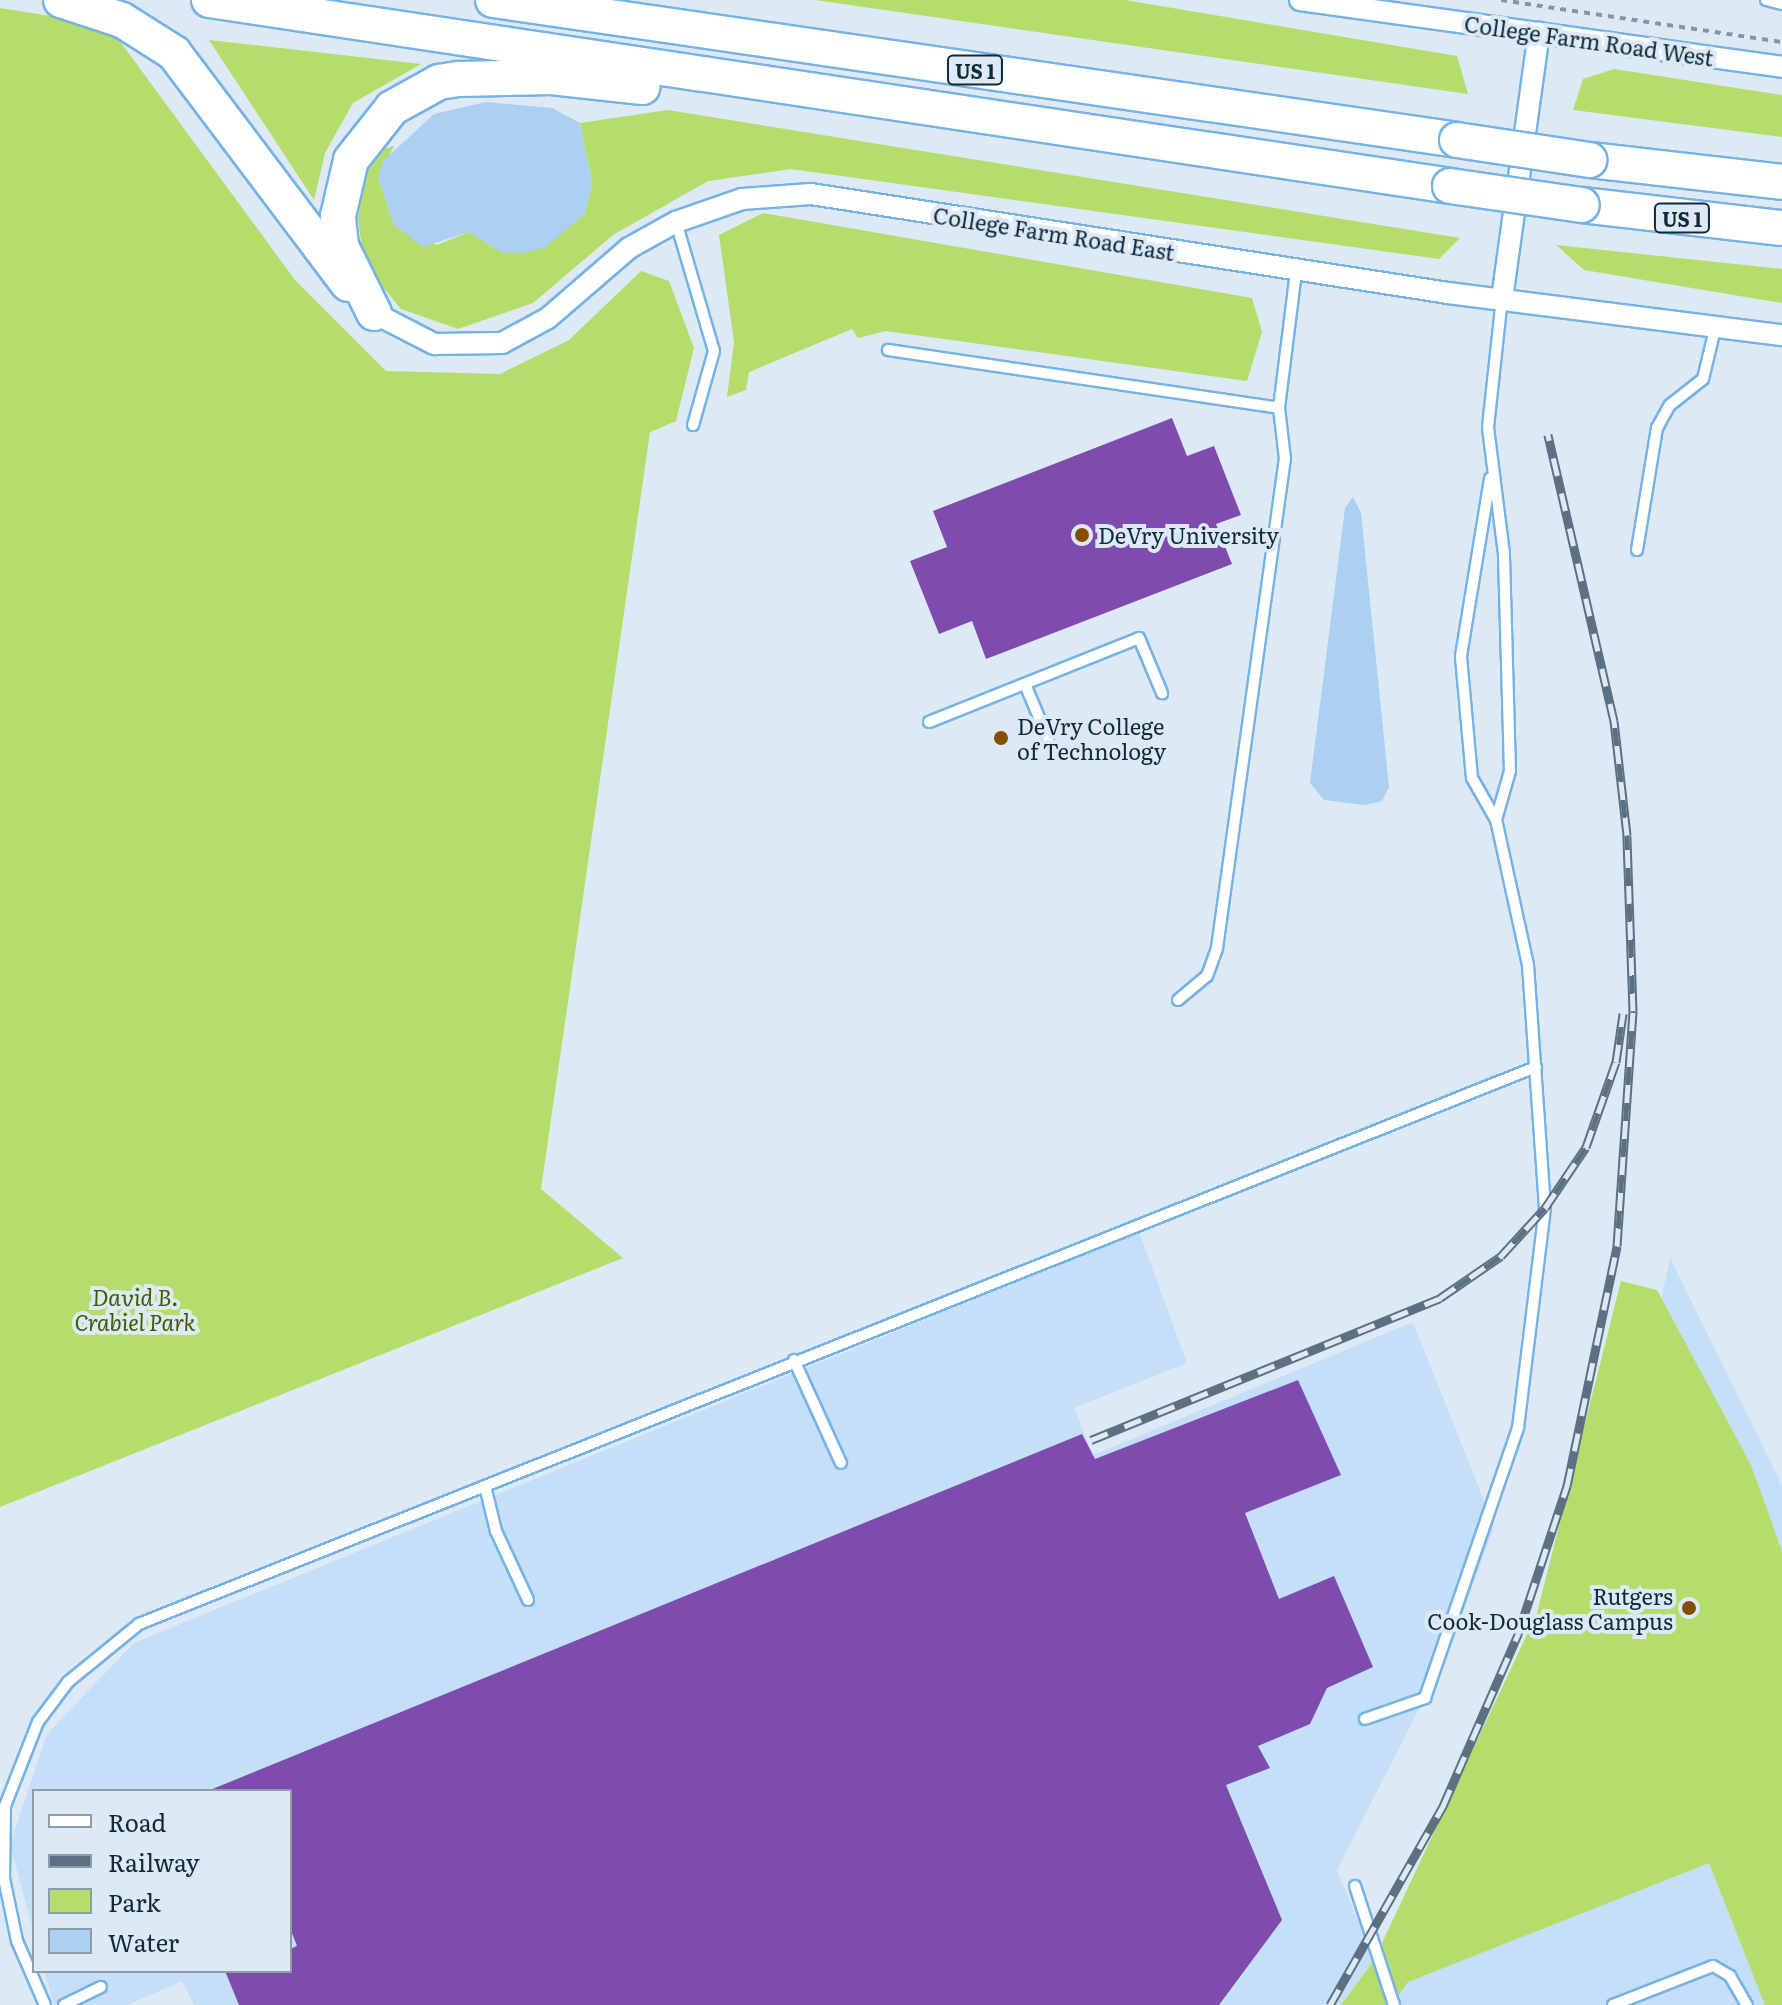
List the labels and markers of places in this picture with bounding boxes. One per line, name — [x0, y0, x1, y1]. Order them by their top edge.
place label: DeVry University — [1098, 522, 1279, 548]
marker: DeVry University — [1073, 526, 1091, 544]
place label: DeVry College of Technology — [1017, 712, 1166, 764]
marker: DeVry College of Technology — [992, 729, 1010, 747]
place label: Rutgers Cook-Douglass Campus — [1427, 1582, 1673, 1634]
marker: Rutgers Cook-Douglass Campus — [1680, 1599, 1698, 1617]

